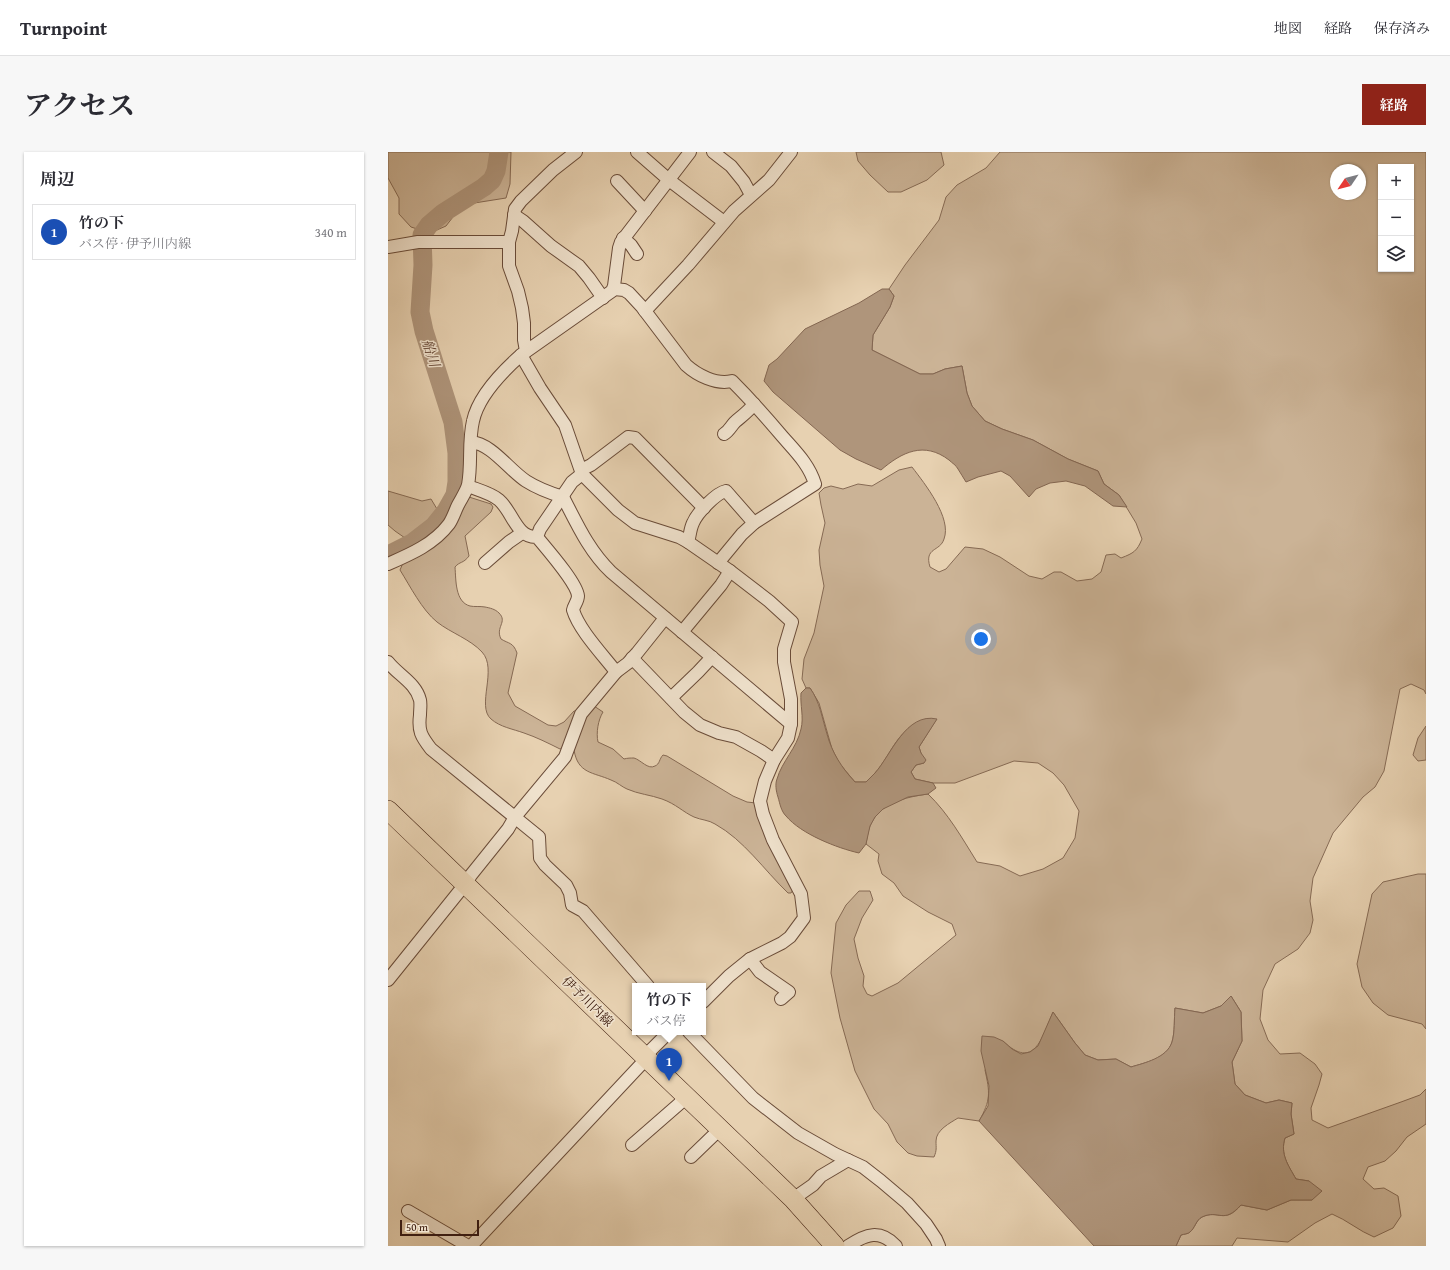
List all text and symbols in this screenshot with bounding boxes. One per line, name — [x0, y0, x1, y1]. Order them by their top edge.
text: Turnpoint — [20, 14, 107, 42]
text: 地図 — [1274, 18, 1302, 38]
text: 経路 — [1324, 18, 1352, 38]
text: 保存済み — [1374, 18, 1430, 38]
text: アクセス — [24, 84, 135, 125]
button: 経路 — [1362, 84, 1426, 125]
north arrow — [1330, 164, 1366, 200]
map controls — [1378, 164, 1414, 272]
button: + — [1378, 164, 1414, 200]
text: 周辺 — [40, 166, 74, 191]
button: − — [1378, 200, 1414, 236]
text: 竹の下 — [79, 212, 124, 233]
text: 1 — [51, 223, 57, 242]
text: 340 m — [315, 223, 347, 242]
text: バス停 · 伊予川内線 — [79, 234, 191, 253]
button: layers — [1378, 236, 1414, 272]
water label: 船川 — [417, 337, 445, 371]
your location — [971, 629, 991, 649]
street label: 伊予川内線 — [558, 972, 618, 1031]
popup — [632, 983, 706, 1035]
text: 竹の下 — [646, 989, 692, 1010]
text: バス停 — [646, 1011, 686, 1030]
pin: 1 — [656, 1048, 682, 1081]
scale bar — [400, 1218, 479, 1237]
text: 50 m — [406, 1219, 428, 1235]

